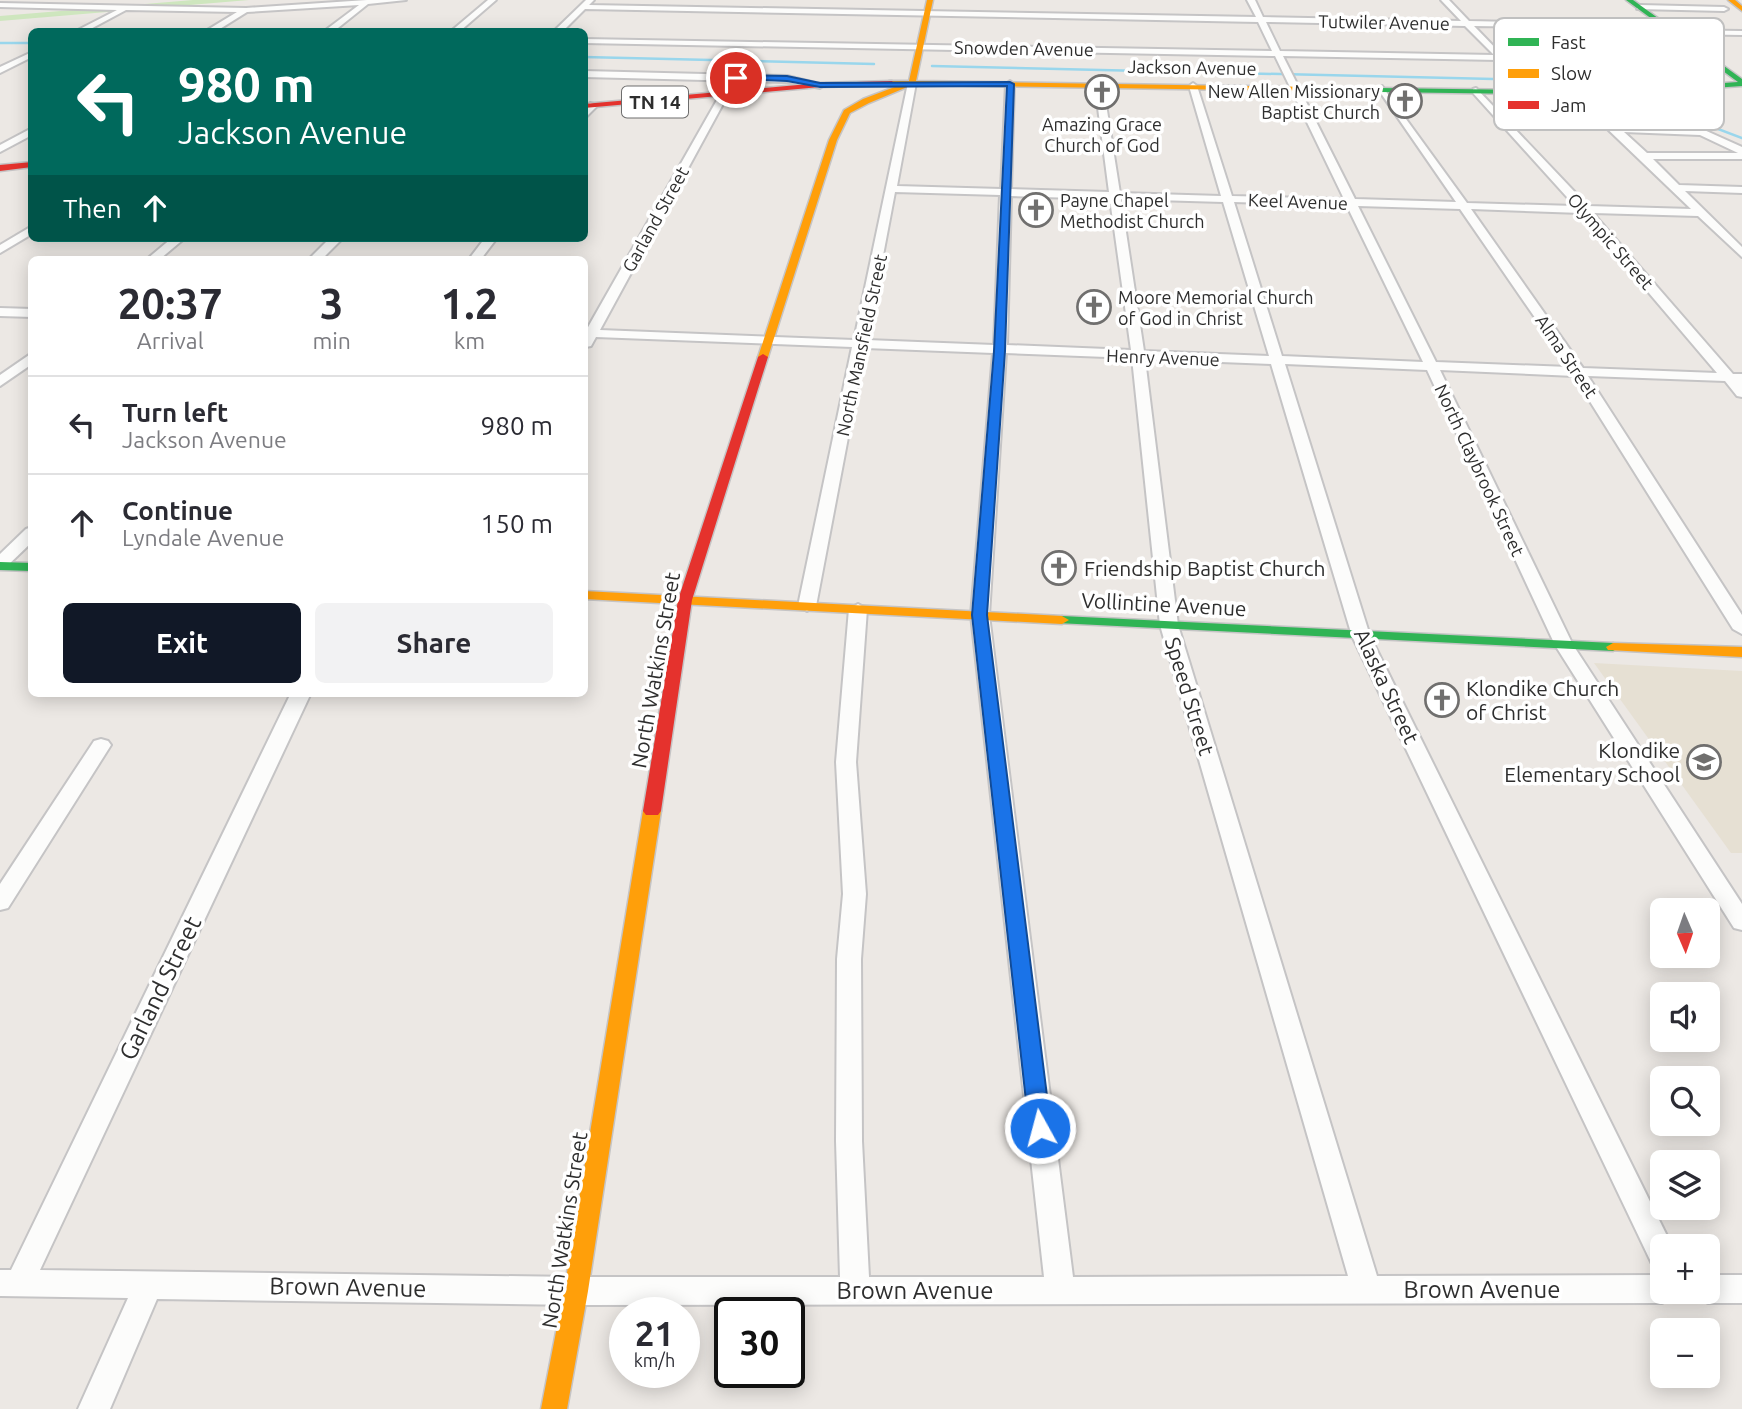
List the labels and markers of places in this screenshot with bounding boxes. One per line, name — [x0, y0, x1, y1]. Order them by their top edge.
pin — [706, 48, 766, 108]
church icon: Amazing Grace Church of God — [1083, 73, 1121, 111]
place label: New Allen Missionary Baptist Church — [1208, 81, 1380, 122]
church icon: New Allen Missionary Baptist Church — [1386, 82, 1424, 120]
place label: Amazing Grace Church of God — [1042, 114, 1162, 155]
place label: Payne Chapel Methodist Church — [1060, 190, 1204, 231]
church icon: Payne Chapel Methodist Church — [1017, 191, 1055, 229]
place label: Moore Memorial Church of God in Christ — [1118, 287, 1314, 328]
church icon: Moore Memorial Church of God in Christ — [1075, 288, 1113, 326]
church icon: Friendship Baptist Church — [1040, 549, 1078, 587]
place label: Friendship Baptist Church — [1084, 556, 1325, 580]
place label: Klondike Church of Christ — [1466, 676, 1619, 724]
church icon: Klondike Church of Christ — [1423, 681, 1461, 719]
place label: Klondike Elementary School — [1504, 738, 1680, 786]
school or university icon: Klondike Elementary School — [1685, 743, 1723, 781]

